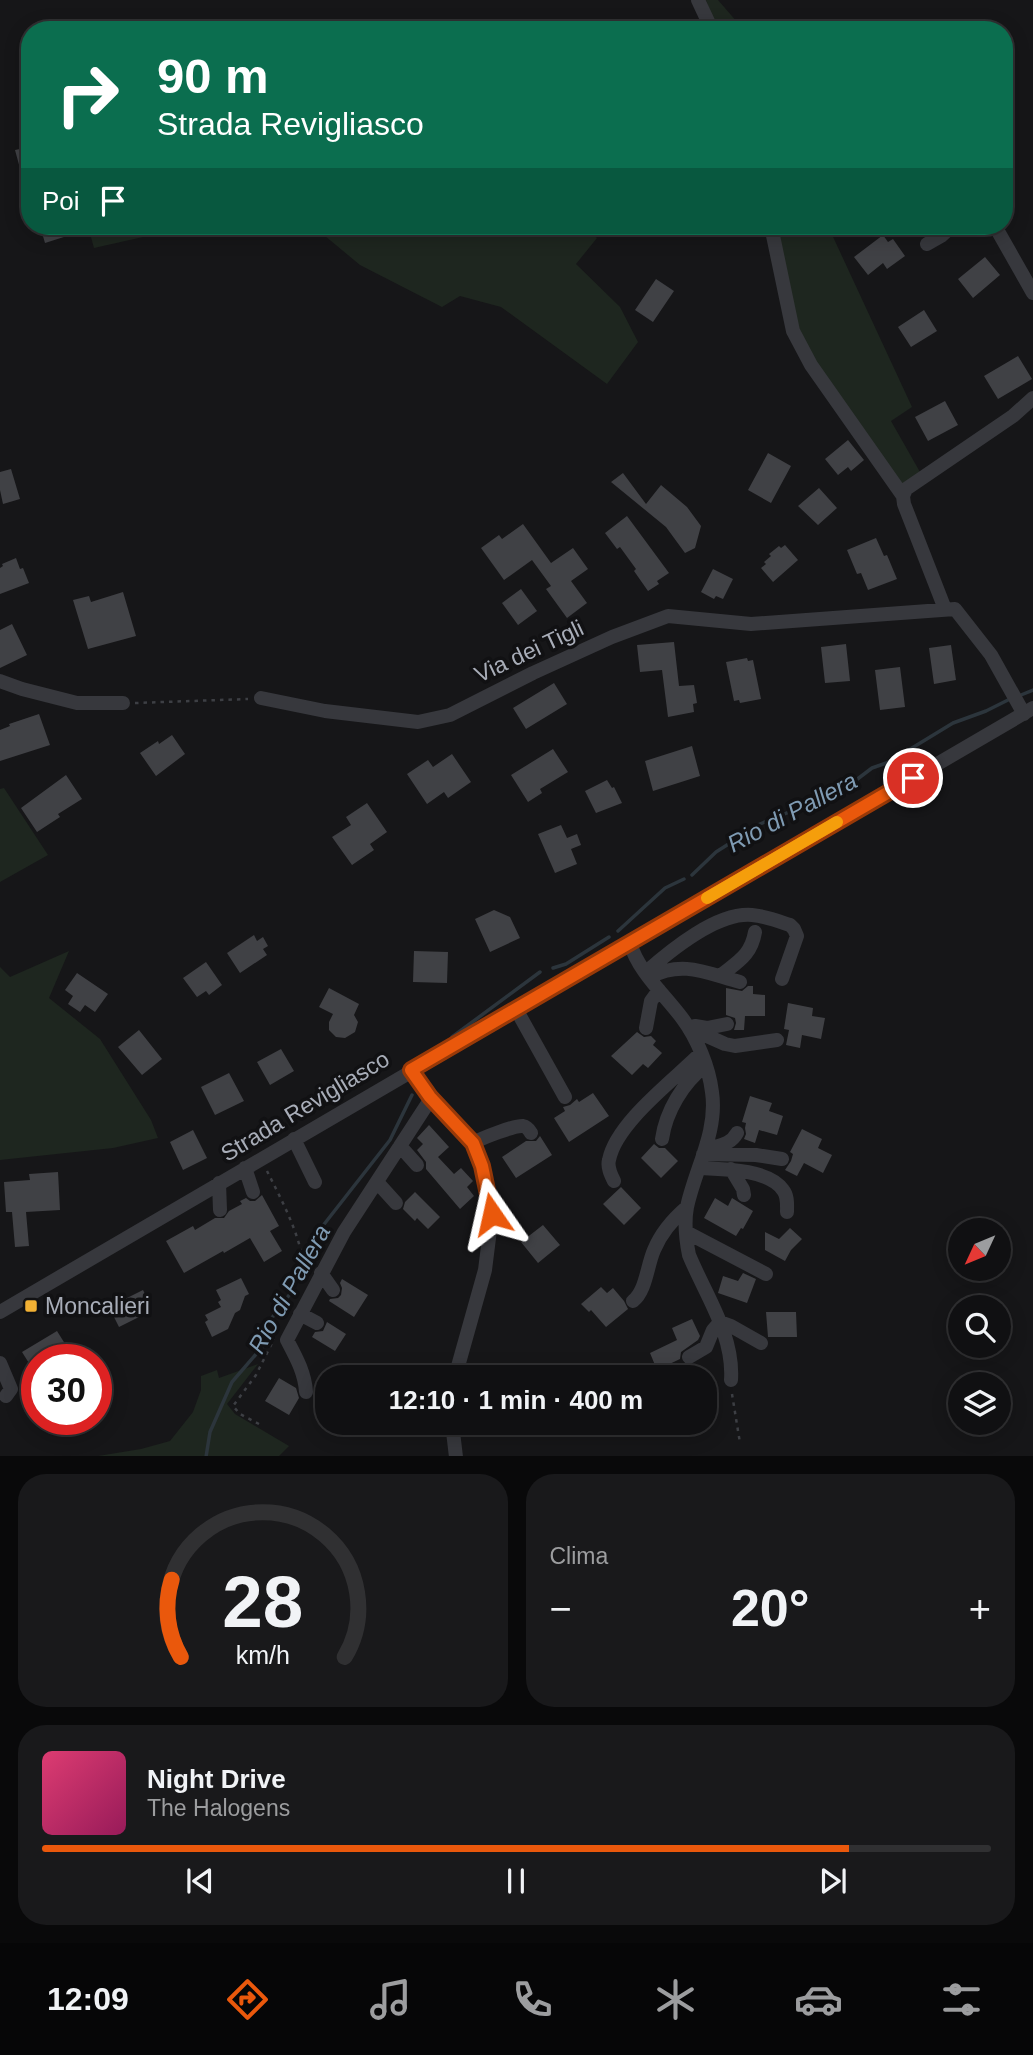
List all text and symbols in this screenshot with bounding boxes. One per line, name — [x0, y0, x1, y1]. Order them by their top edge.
icon: right — [42, 49, 133, 140]
text: 90 m — [157, 49, 269, 103]
text: Strada Revigliasco — [157, 106, 424, 142]
icon: arrive — [94, 182, 132, 220]
text: Poi — [42, 186, 80, 216]
street label: Via dei Tigli — [470, 614, 588, 688]
pin — [883, 748, 943, 808]
icon: arrive — [894, 759, 932, 797]
water label: Rio di Pallera — [723, 767, 861, 857]
street label: Strada Revigliasco — [216, 1045, 394, 1167]
position arrow — [455, 1177, 529, 1251]
north arrow — [948, 1218, 1012, 1281]
map controls — [948, 1218, 1011, 1435]
water label: Rio di Pallera — [243, 1220, 335, 1358]
place label: Moncalieri — [45, 1293, 150, 1319]
button: search — [948, 1295, 1011, 1358]
marker: Moncalieri — [23, 1298, 39, 1314]
speed limit sign: 30 — [21, 1344, 112, 1435]
button: layers — [948, 1372, 1011, 1435]
text: 12:10 · 1 min · 400 m — [389, 1385, 643, 1415]
text: Clima — [550, 1543, 608, 1569]
text: 28 — [222, 1561, 303, 1642]
text: 20° — [731, 1579, 810, 1637]
text: − — [550, 1588, 572, 1630]
text: + — [969, 1588, 991, 1630]
text: km/h — [236, 1640, 290, 1668]
text: Night Drive — [147, 1764, 286, 1794]
text: The Halogens — [147, 1795, 290, 1821]
icon: previous — [181, 1862, 219, 1900]
icon: pause — [497, 1862, 535, 1900]
icon: next — [814, 1862, 852, 1900]
icon: directions — [223, 1975, 272, 2024]
icon: music — [366, 1975, 415, 2024]
icon: phone — [508, 1975, 557, 2024]
icon: climate — [651, 1975, 700, 2024]
icon: car — [794, 1975, 843, 2024]
icon: filters — [937, 1975, 986, 2024]
text: 12:09 — [47, 1981, 129, 2017]

